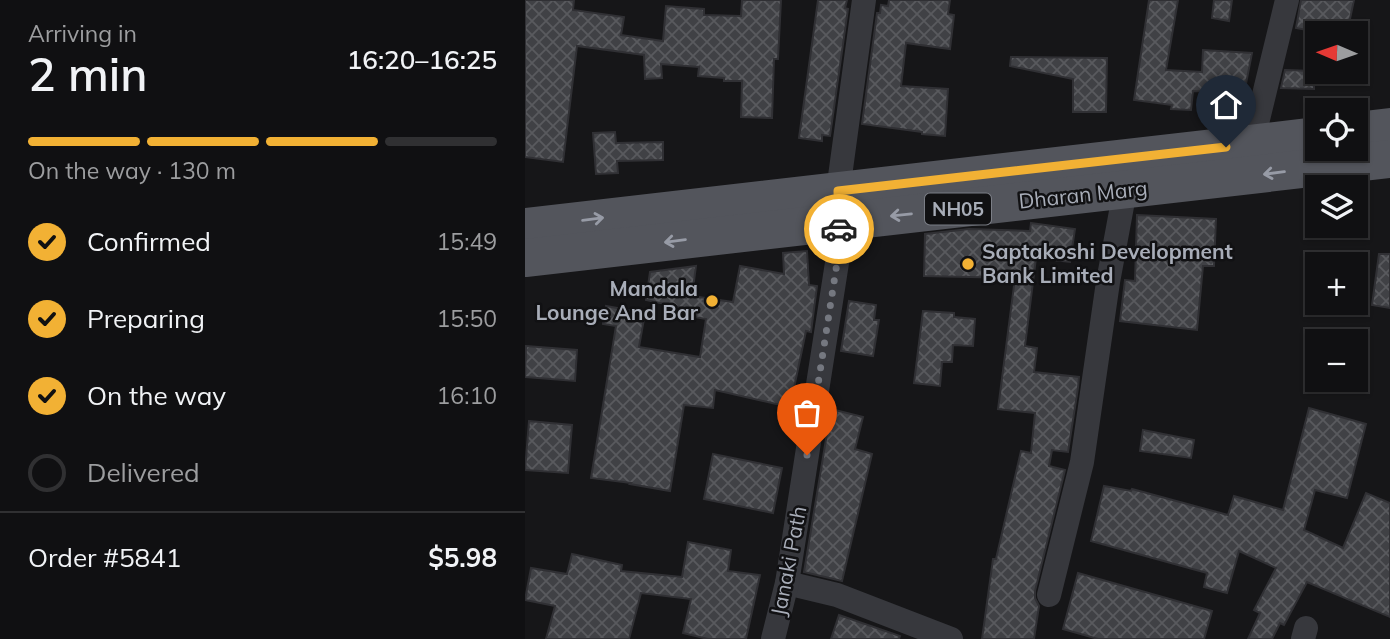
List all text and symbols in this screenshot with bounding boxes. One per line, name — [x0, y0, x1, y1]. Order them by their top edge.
text: Arriving in — [28, 19, 137, 48]
north arrow — [1305, 21, 1369, 84]
map controls — [1305, 21, 1368, 392]
text: 16:20–16:25 — [347, 43, 497, 76]
text: 2 min — [28, 45, 147, 103]
pin — [1196, 75, 1256, 147]
icon: home — [1207, 86, 1245, 124]
button: locate — [1305, 98, 1368, 161]
text: On the way · 130 m — [28, 156, 236, 185]
one-way arrow — [1263, 166, 1285, 179]
street label: Dharan Marg — [1017, 174, 1149, 214]
button: layers — [1305, 175, 1368, 238]
courier — [804, 194, 874, 264]
road number: NH05 — [925, 194, 991, 224]
one-way arrow — [891, 209, 913, 222]
icon: car — [820, 210, 858, 248]
one-way arrow — [581, 212, 604, 225]
icon: check — [28, 223, 66, 261]
text: Confirmed — [87, 225, 211, 258]
text: 15:49 — [437, 227, 497, 256]
one-way arrow — [665, 234, 687, 247]
place label: Saptakoshi Development Bank Limited — [982, 238, 1233, 288]
button: + — [1305, 252, 1368, 315]
marker: Saptakoshi Development Bank Limited — [960, 256, 976, 272]
place label: Mandala Lounge And Bar — [535, 275, 699, 325]
marker: Mandala Lounge And Bar — [704, 293, 720, 309]
icon: check — [28, 300, 66, 338]
text: Preparing — [87, 302, 205, 335]
text: 15:50 — [437, 304, 497, 333]
button: − — [1305, 329, 1368, 392]
icon: check — [28, 377, 66, 415]
text: On the way — [87, 379, 226, 412]
text: 16:10 — [437, 381, 497, 410]
pin — [777, 383, 837, 455]
icon: bag — [788, 394, 826, 432]
text: Delivered — [87, 456, 200, 489]
street label: Janaki Path — [765, 504, 811, 618]
text: Order #5841 — [28, 541, 181, 574]
text: $5.98 — [428, 541, 497, 574]

